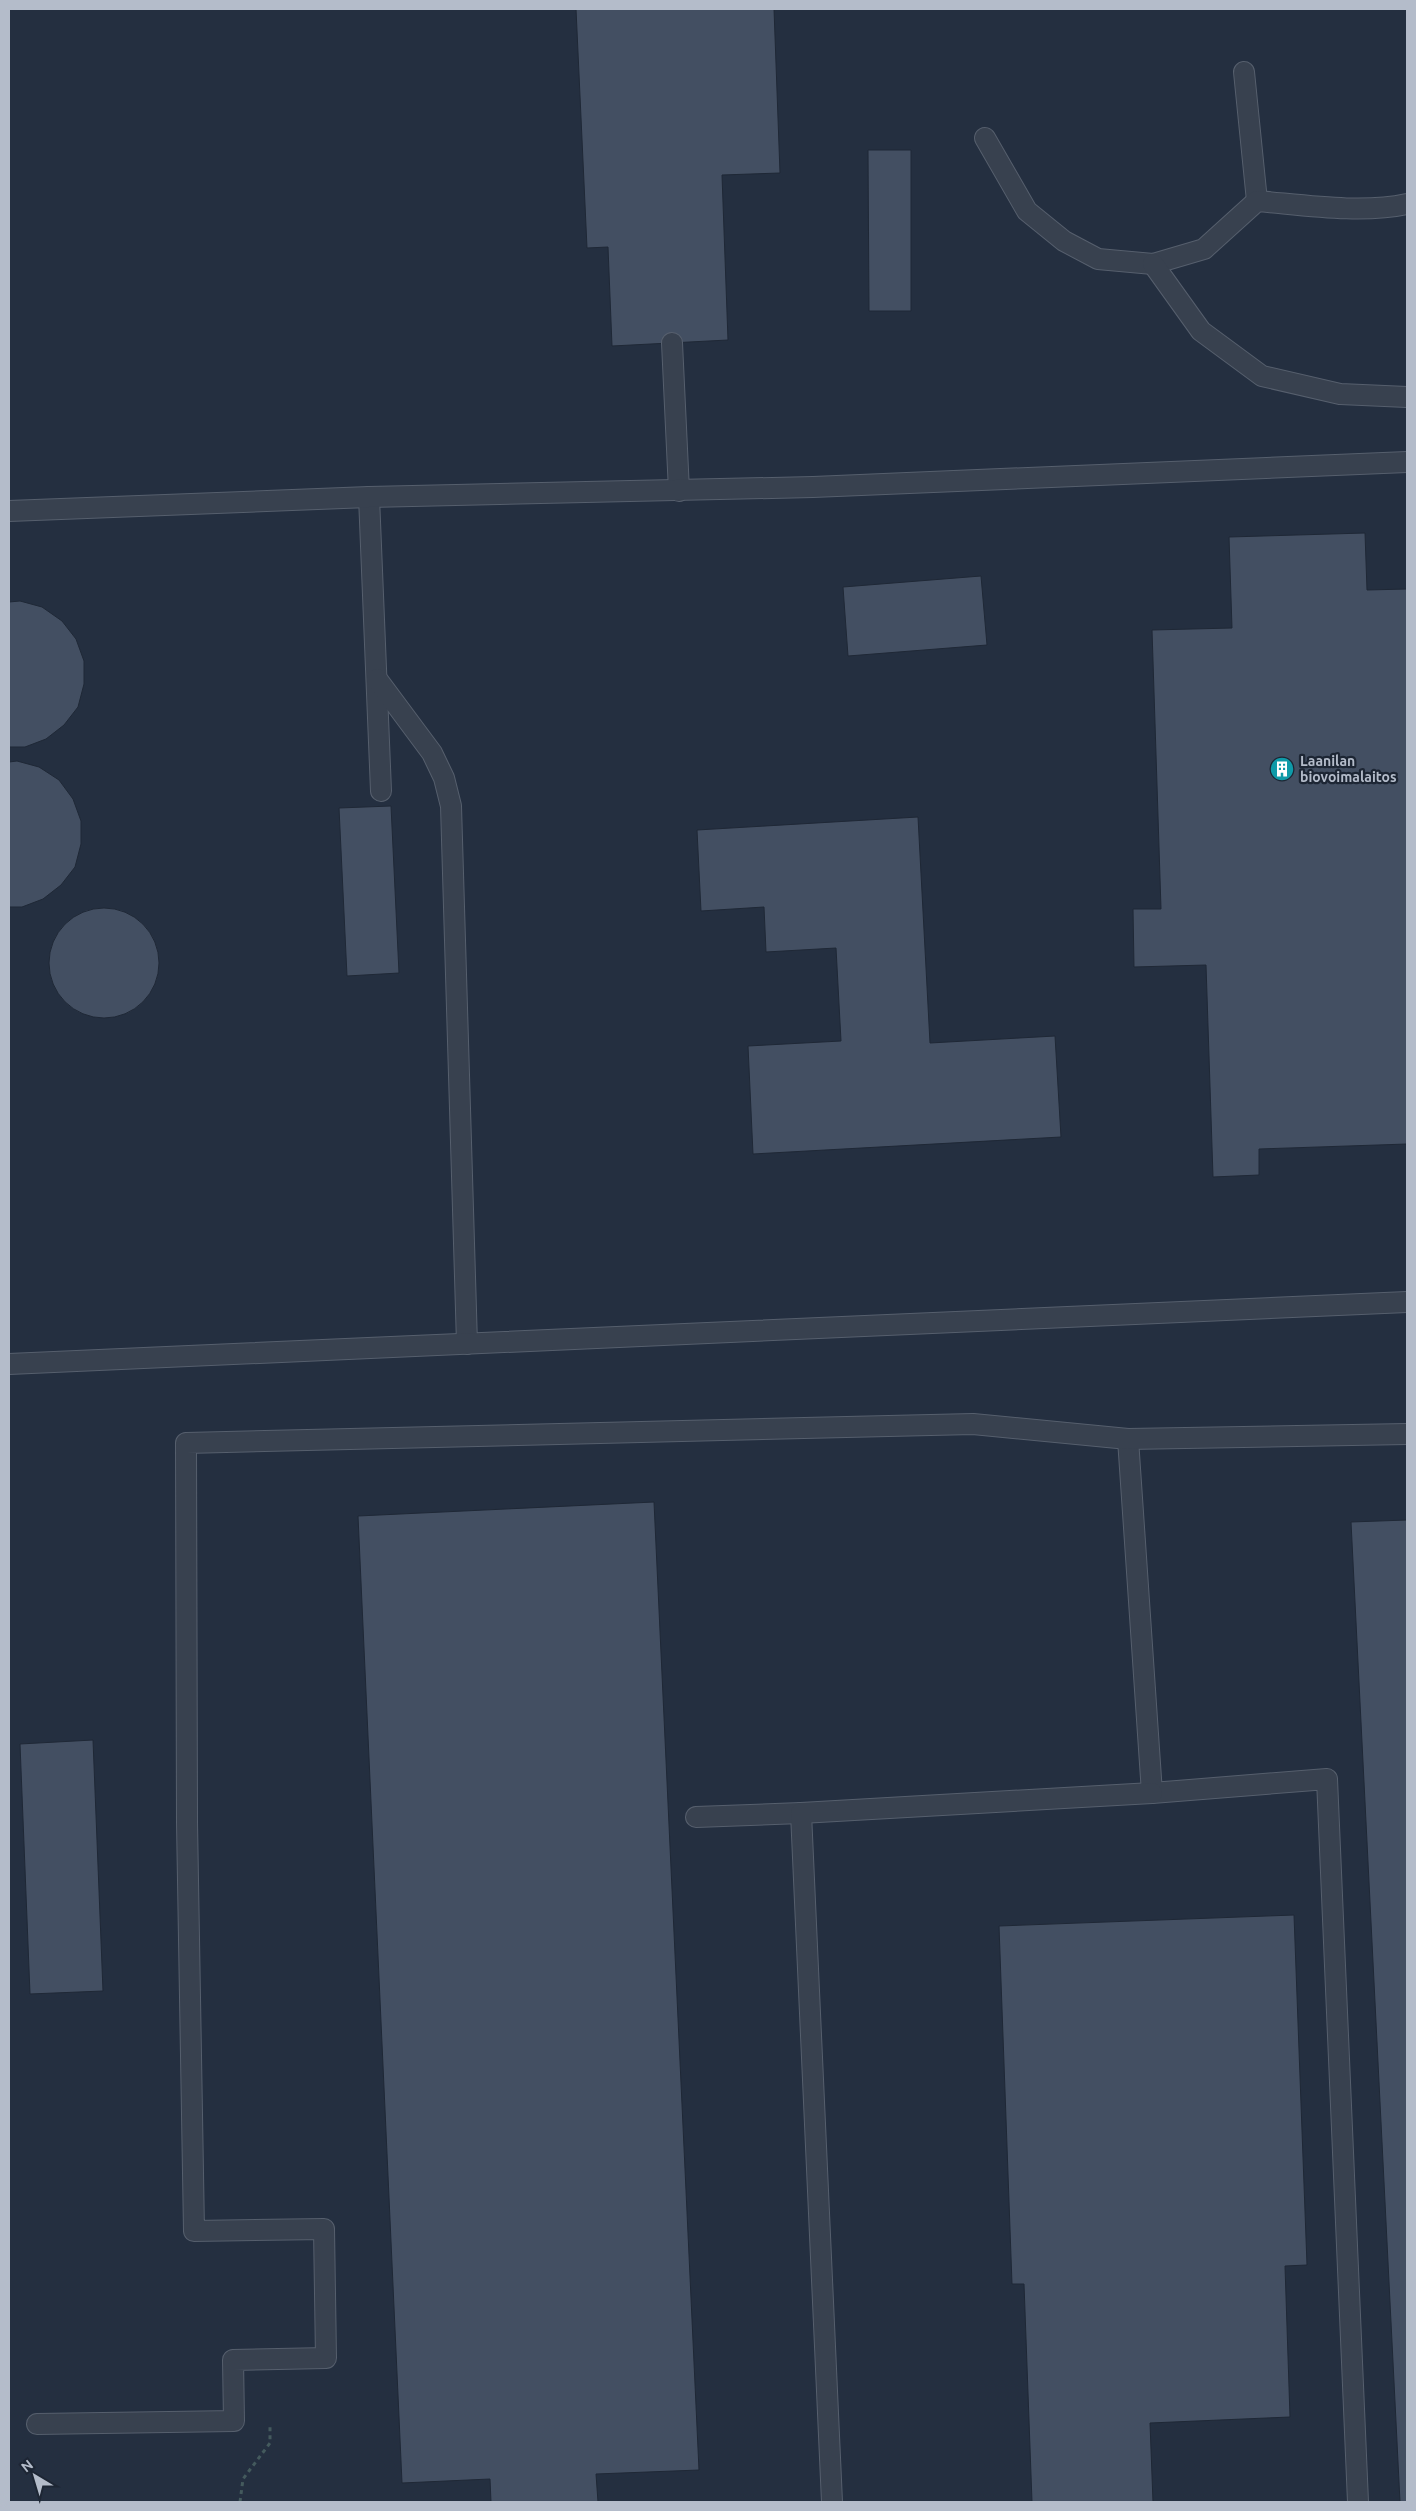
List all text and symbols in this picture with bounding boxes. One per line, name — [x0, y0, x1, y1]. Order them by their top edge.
place label: Laanilan biovoimalaitos — [1300, 753, 1397, 785]
building icon: Laanilan biovoimalaitos — [1269, 756, 1295, 782]
north arrow — [10, 2451, 60, 2501]
text: N — [18, 2456, 36, 2475]

